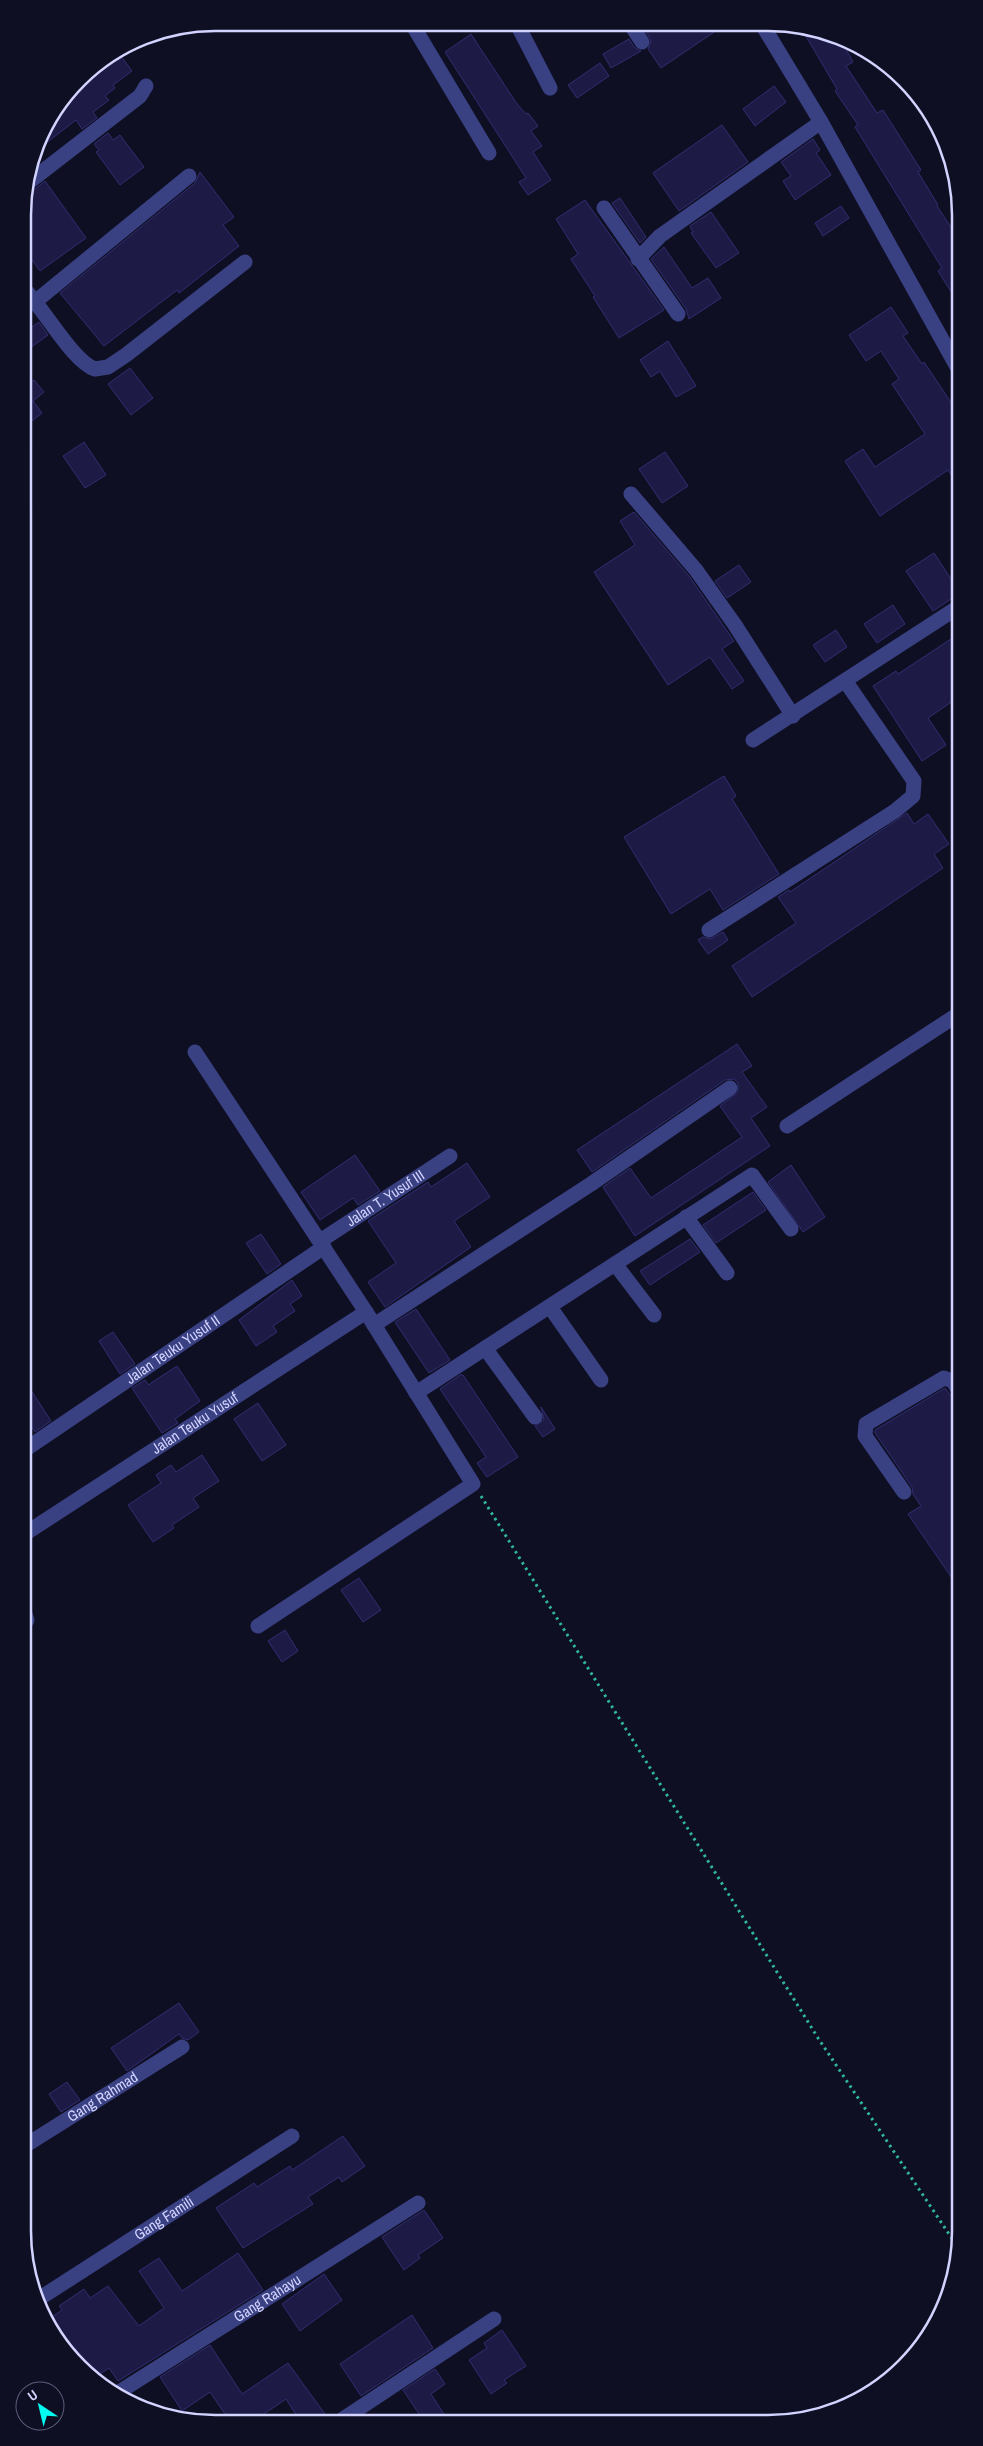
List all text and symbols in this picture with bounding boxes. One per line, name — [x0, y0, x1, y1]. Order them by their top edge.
street label: Jalan T. Yusuf III — [342, 1165, 428, 1231]
street label: Jalan Teuku Yusuf II — [121, 1310, 224, 1389]
street label: Jalan Teuku Yusuf — [147, 1387, 243, 1459]
street label: Gang Rahmad — [63, 2066, 142, 2127]
street label: Gang Famili — [130, 2191, 198, 2245]
street label: Gang Rahayu — [229, 2269, 305, 2327]
north arrow — [15, 2381, 65, 2431]
text: U — [24, 2386, 41, 2405]

